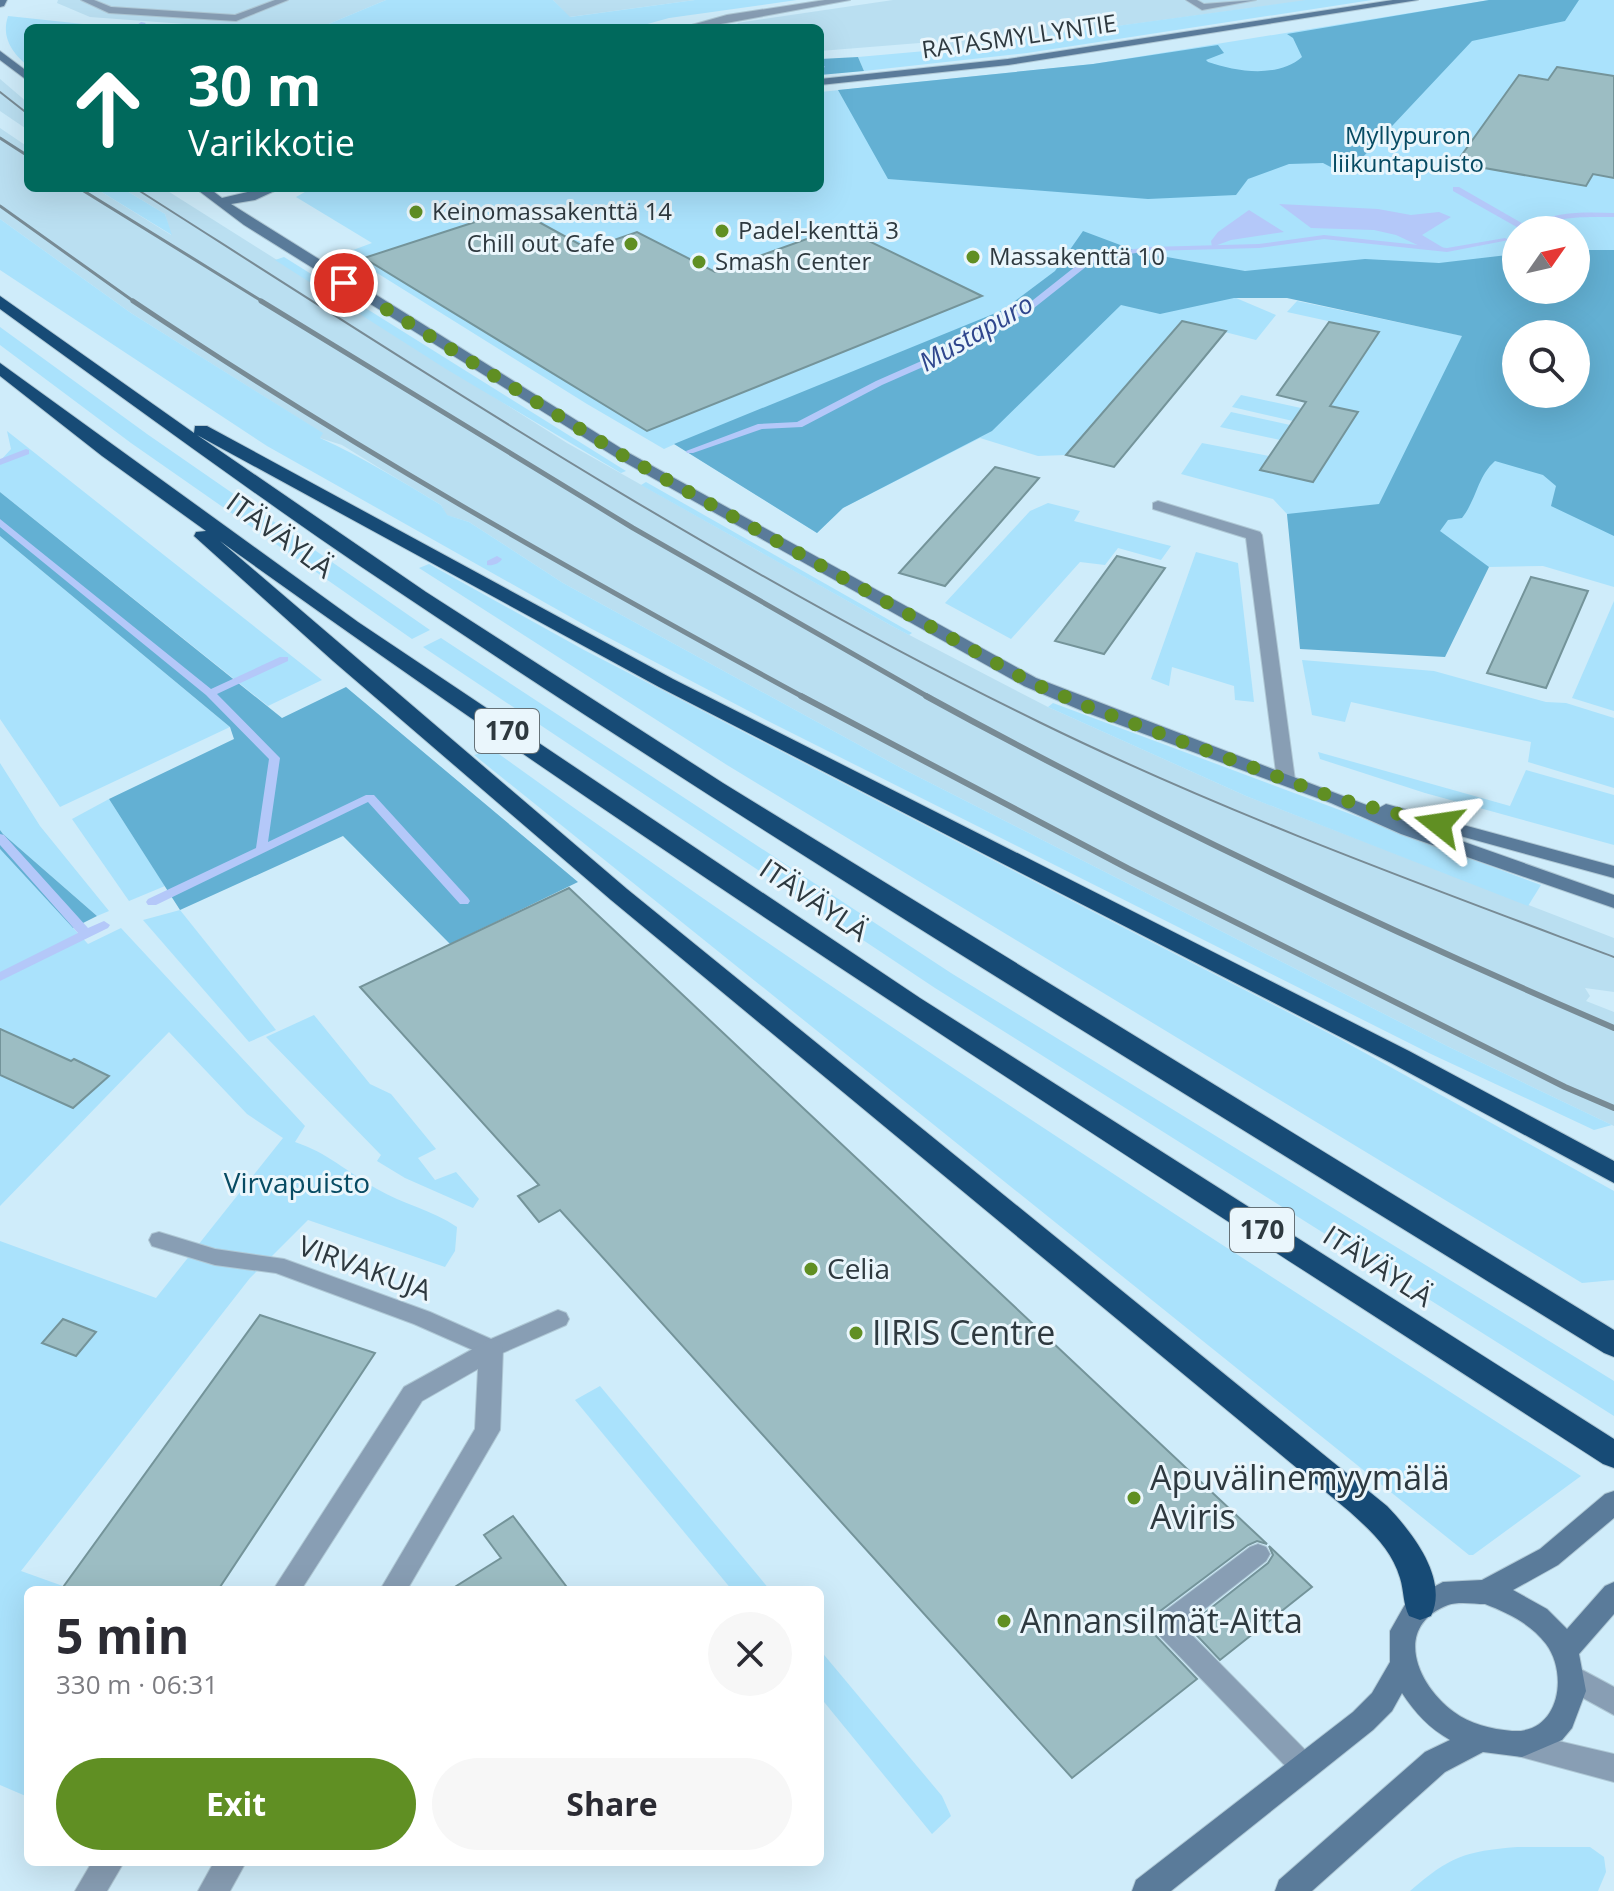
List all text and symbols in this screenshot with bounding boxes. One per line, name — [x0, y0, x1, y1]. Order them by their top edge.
street label: RATASMYLLYNTIE — [919, 6, 1118, 66]
text: 30 m — [188, 46, 322, 122]
icon: ahead — [56, 56, 160, 160]
text: Varikkotie — [188, 118, 355, 167]
park label: Myllypuron liikuntapuisto — [1332, 118, 1484, 179]
place label: Keinomassakenttä 14 — [432, 194, 672, 227]
marker: Keinomassakenttä 14 — [407, 203, 425, 221]
place label: Padel-kenttä 3 — [738, 213, 899, 246]
north arrow — [1502, 216, 1590, 304]
map controls — [1502, 216, 1590, 408]
marker: Padel-kenttä 3 — [713, 222, 731, 240]
place label: Chill out Cafe — [467, 226, 615, 259]
marker: Chill out Cafe — [622, 235, 640, 253]
place label: Massakenttä 10 — [989, 239, 1165, 272]
place label: Smash Center — [715, 244, 871, 277]
marker: Massakenttä 10 — [964, 248, 982, 266]
pin — [310, 249, 378, 317]
marker: Smash Center — [690, 253, 708, 271]
icon: arrive — [322, 261, 366, 305]
water label: Mustapuro — [912, 285, 1039, 379]
button: search — [1502, 320, 1590, 408]
street label: ITÄVÄYLÄ — [220, 483, 342, 586]
road number: 170 — [475, 709, 539, 753]
position arrow — [1397, 782, 1481, 866]
street label: ITÄVÄYLÄ — [753, 849, 877, 950]
park label: Virvapuisto — [224, 1163, 370, 1201]
road number: 170 — [1230, 1208, 1294, 1252]
street label: ITÄVÄYLÄ — [1316, 1216, 1441, 1315]
street label: VIRVAKUJA — [294, 1225, 437, 1309]
place label: Celia — [827, 1249, 890, 1287]
marker: Celia — [802, 1260, 820, 1278]
place label: IIRIS Centre — [872, 1309, 1055, 1355]
marker: IIRIS Centre — [847, 1324, 865, 1342]
place label: Apuvälinemyymälä Aviris — [1150, 1454, 1450, 1539]
marker: Apuvälinemyymälä Aviris — [1125, 1489, 1143, 1507]
place label: Annansilmät-Aitta — [1020, 1597, 1303, 1643]
text: 5 min — [56, 1603, 189, 1668]
button: close — [708, 1612, 792, 1696]
marker: Annansilmät-Aitta — [995, 1612, 1013, 1630]
text: 330 m · 06:31 — [56, 1666, 218, 1702]
button: Exit — [56, 1758, 416, 1850]
button: Share — [432, 1758, 792, 1850]

